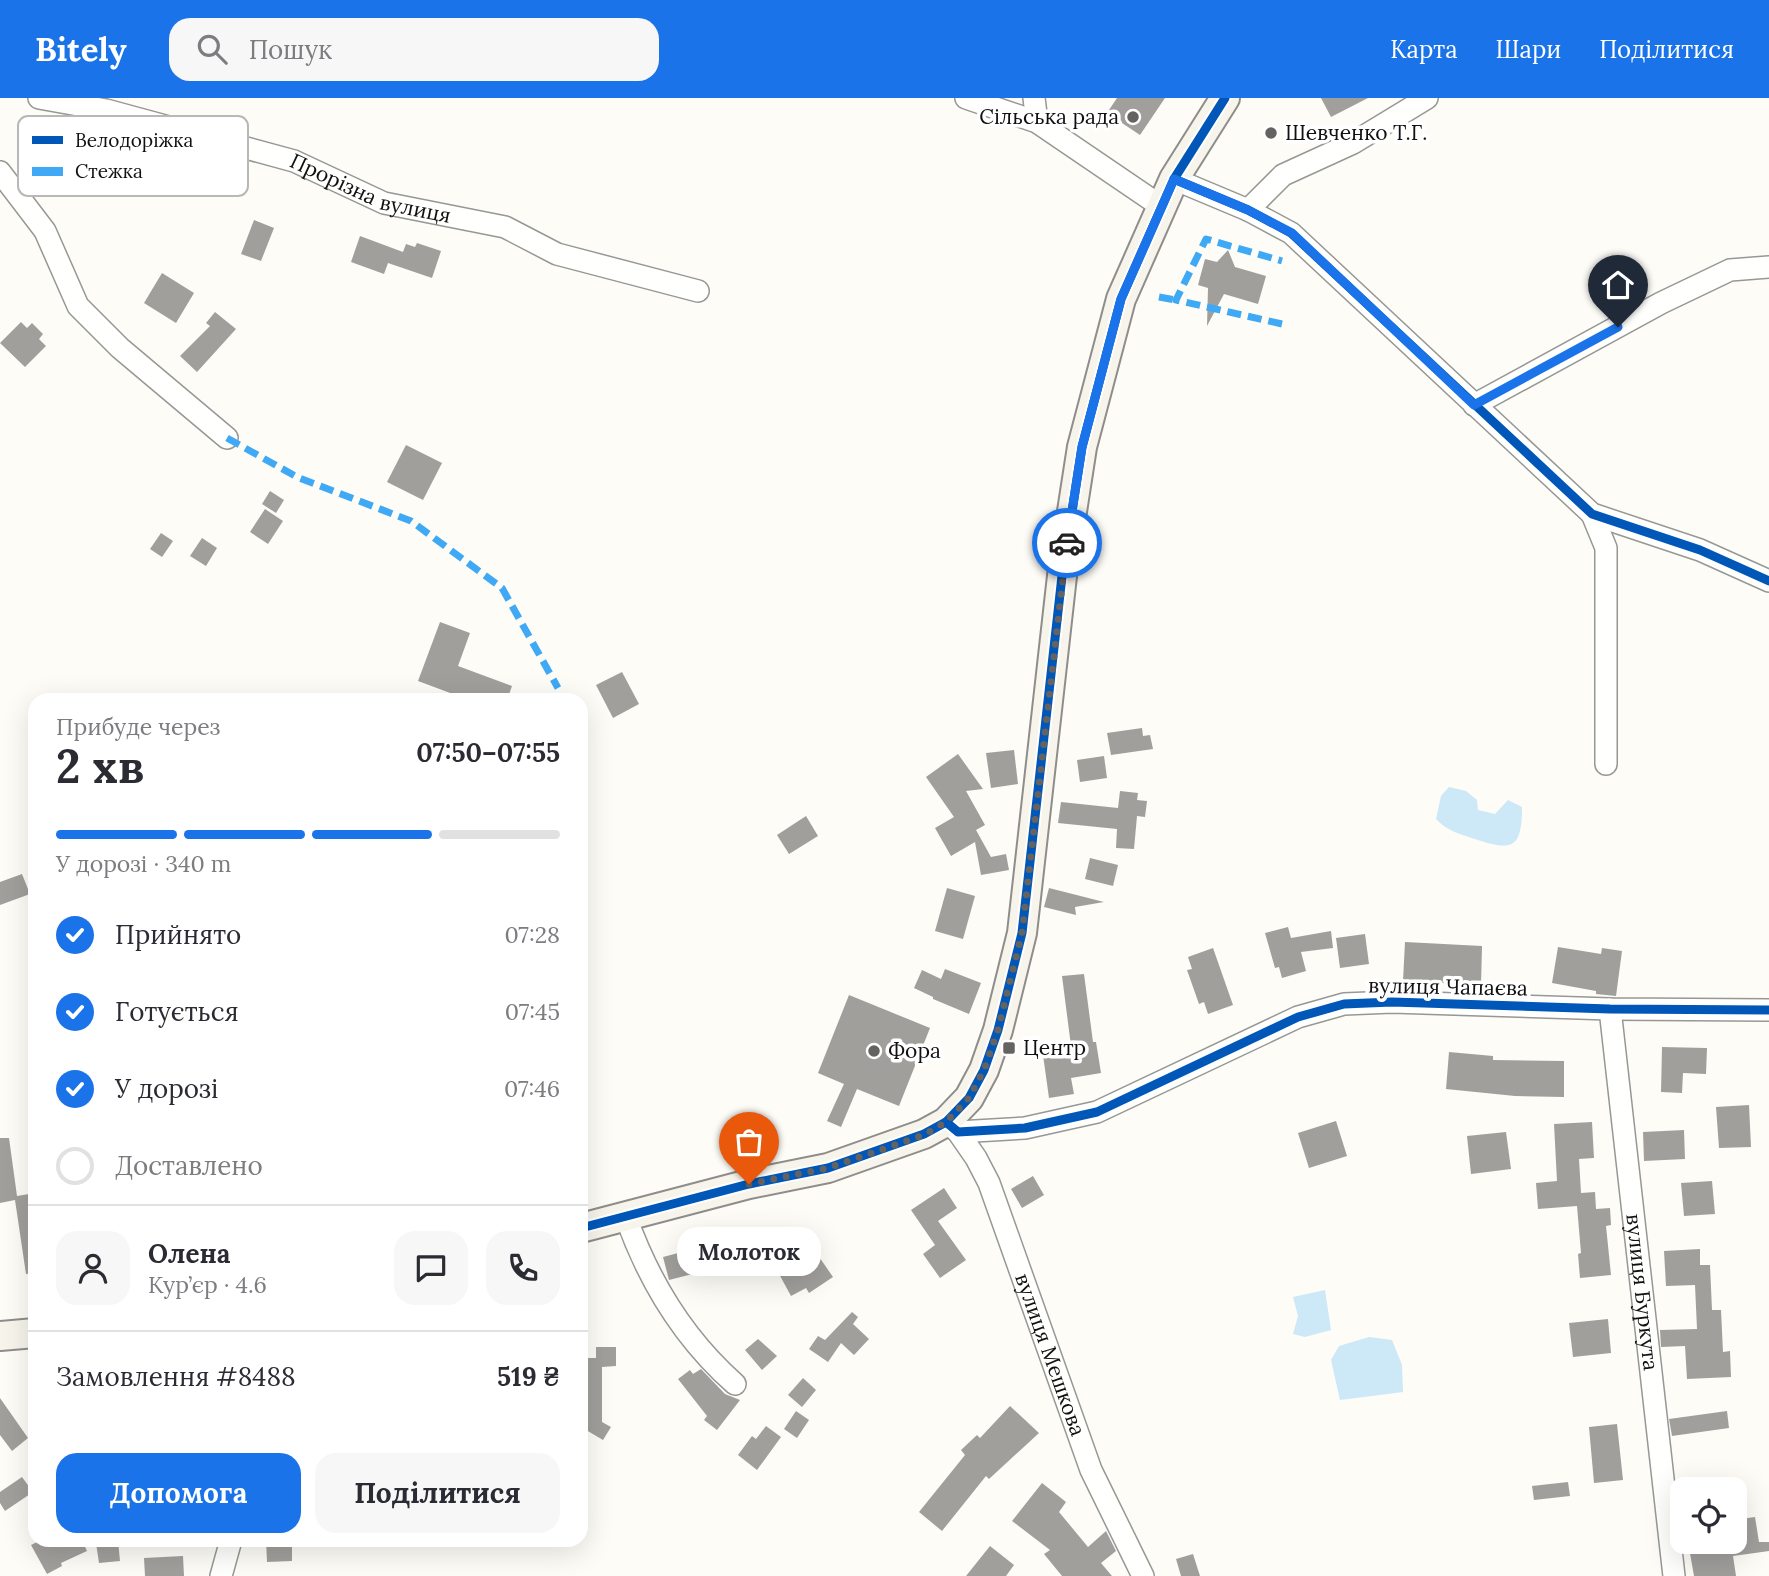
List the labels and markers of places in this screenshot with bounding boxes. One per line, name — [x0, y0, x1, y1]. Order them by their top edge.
place label: Сільська рада — [979, 103, 1119, 130]
marker: Сільська рада — [1125, 109, 1141, 125]
place label: Шевченко Т.Г. — [1285, 119, 1427, 146]
marker: Шевченко Т.Г. — [1263, 125, 1279, 141]
pin — [1588, 255, 1648, 327]
place label: Центр — [1023, 1034, 1086, 1061]
place label: Фора — [888, 1037, 941, 1064]
marker: Центр — [1001, 1040, 1017, 1056]
marker: Фора — [866, 1043, 882, 1059]
pin — [719, 1112, 779, 1184]
callout: Молоток — [677, 1226, 821, 1275]

